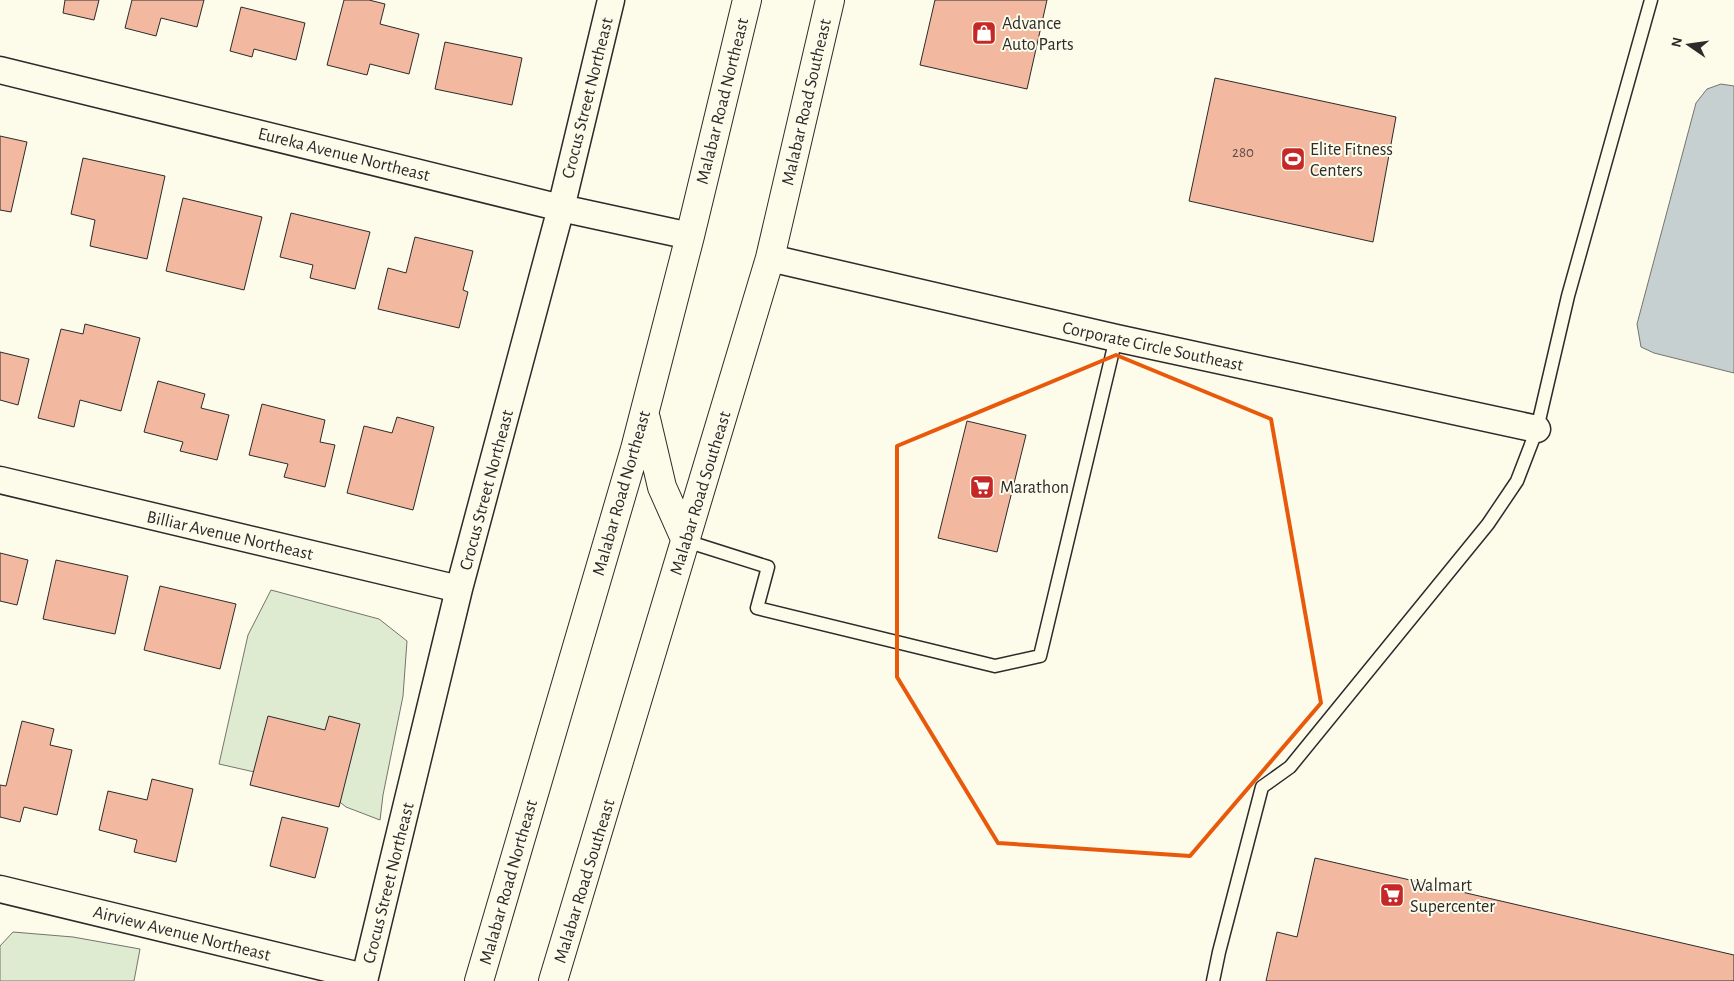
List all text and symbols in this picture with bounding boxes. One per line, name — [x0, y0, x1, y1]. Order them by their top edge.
place label: Advance Auto Parts — [1002, 15, 1074, 54]
street label: Crocus Street Northeast — [559, 16, 617, 181]
street label: Malabar Road Northeast — [694, 16, 752, 186]
street label: Malabar Road Southeast — [779, 17, 835, 187]
shop icon: Advance Auto Parts — [971, 20, 997, 46]
north arrow — [1664, 20, 1714, 70]
text: N — [1669, 36, 1685, 49]
street label: Eureka Avenue Northeast — [256, 125, 432, 185]
place label: Elite Fitness Centers — [1310, 141, 1393, 180]
house number: 280 — [1232, 145, 1254, 160]
sports icon: Elite Fitness Centers — [1280, 146, 1306, 172]
street label: Corporate Circle Southeast — [1061, 319, 1245, 375]
street label: Crocus Street Northeast — [457, 408, 517, 572]
street label: Malabar Road Northeast — [590, 409, 654, 578]
street label: Malabar Road Southeast — [667, 409, 735, 577]
supermarket icon: Marathon — [969, 474, 995, 500]
place label: Marathon — [1000, 479, 1069, 497]
street label: Billiar Avenue Northeast — [145, 508, 315, 564]
street label: Malabar Road Southeast — [551, 797, 619, 965]
street label: Malabar Road Northeast — [477, 798, 541, 967]
street label: Crocus Street Northeast — [360, 801, 418, 966]
place label: Walmart Supercenter — [1410, 877, 1495, 916]
supermarket icon: Walmart Supercenter — [1379, 882, 1405, 908]
street label: Airview Avenue Northeast — [91, 903, 273, 965]

